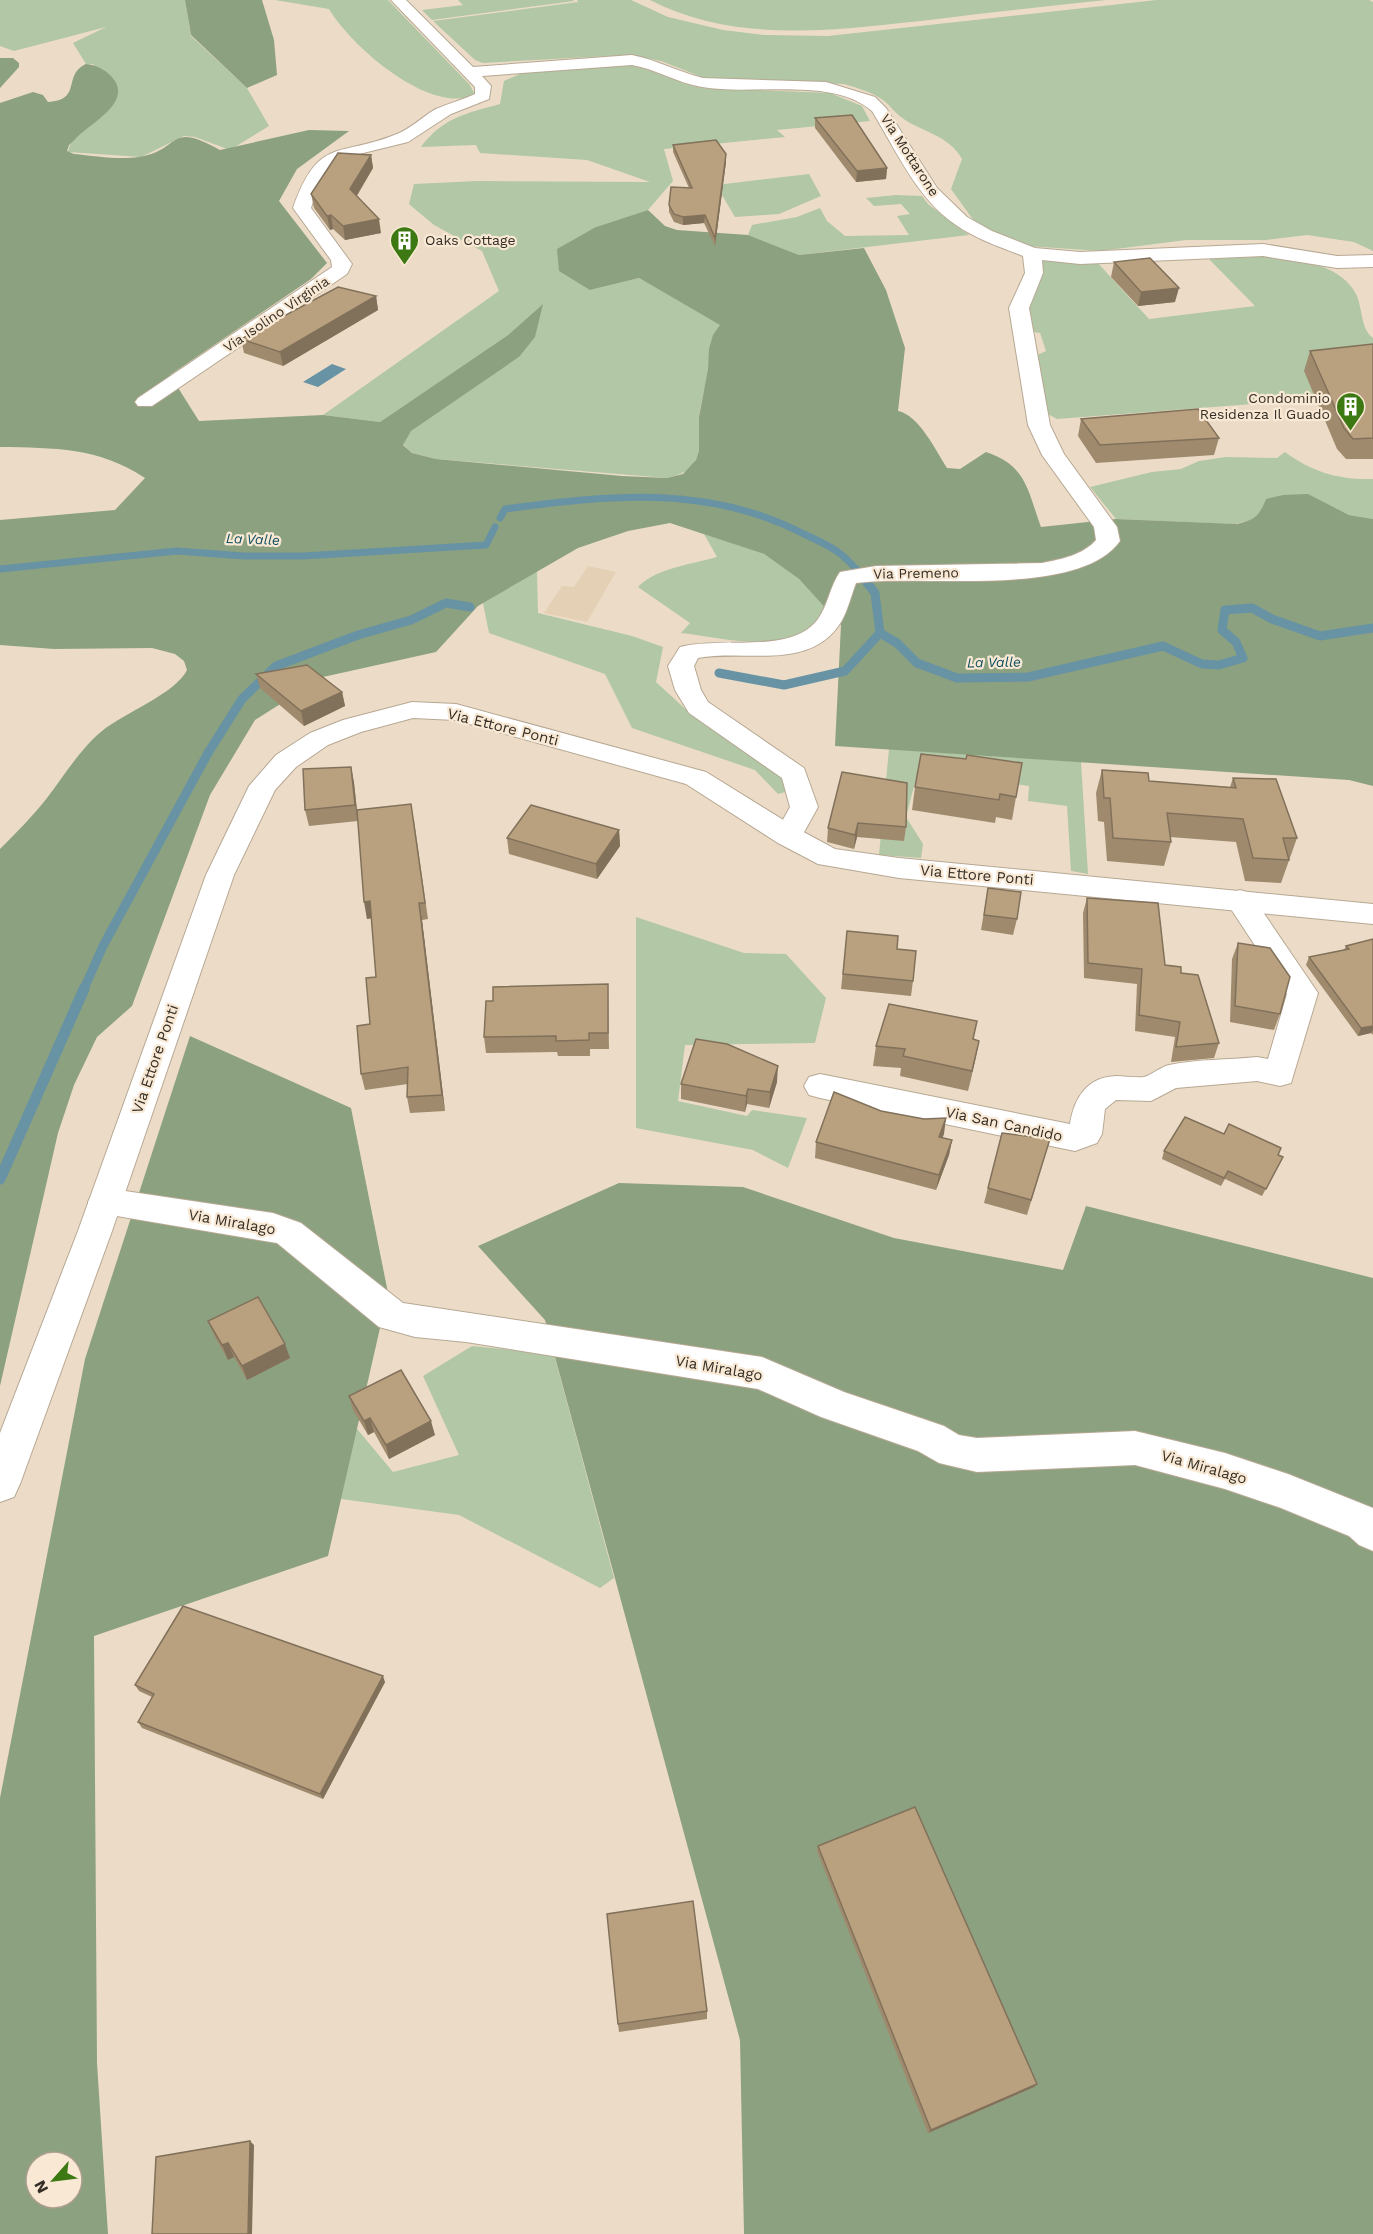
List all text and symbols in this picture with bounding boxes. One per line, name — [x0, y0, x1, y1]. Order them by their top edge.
street label: Via Mottarone — [878, 111, 942, 199]
building icon: Oaks Cottage — [388, 224, 420, 266]
place label: Oaks Cottage — [425, 232, 516, 248]
street label: Via Isolino Virginia — [220, 273, 332, 355]
place label: Condominio Residenza Il Guado — [1200, 390, 1330, 422]
building icon: Condominio Residenza Il Guado — [1335, 390, 1367, 432]
water label: La Valle — [226, 530, 280, 548]
street label: Via Premeno — [873, 564, 959, 582]
water label: La Valle — [967, 654, 1021, 670]
street label: Via Ettore Ponti — [446, 704, 560, 750]
street label: Via Ettore Ponti — [919, 861, 1035, 889]
street label: Via Ettore Ponti — [128, 1002, 182, 1116]
street label: Via San Candido — [944, 1103, 1064, 1145]
street label: Via Miralago — [187, 1205, 277, 1239]
street label: Via Miralago — [674, 1351, 764, 1385]
street label: Via Miralago — [1159, 1446, 1249, 1488]
north arrow — [24, 2150, 84, 2210]
text: N — [30, 2177, 52, 2197]

